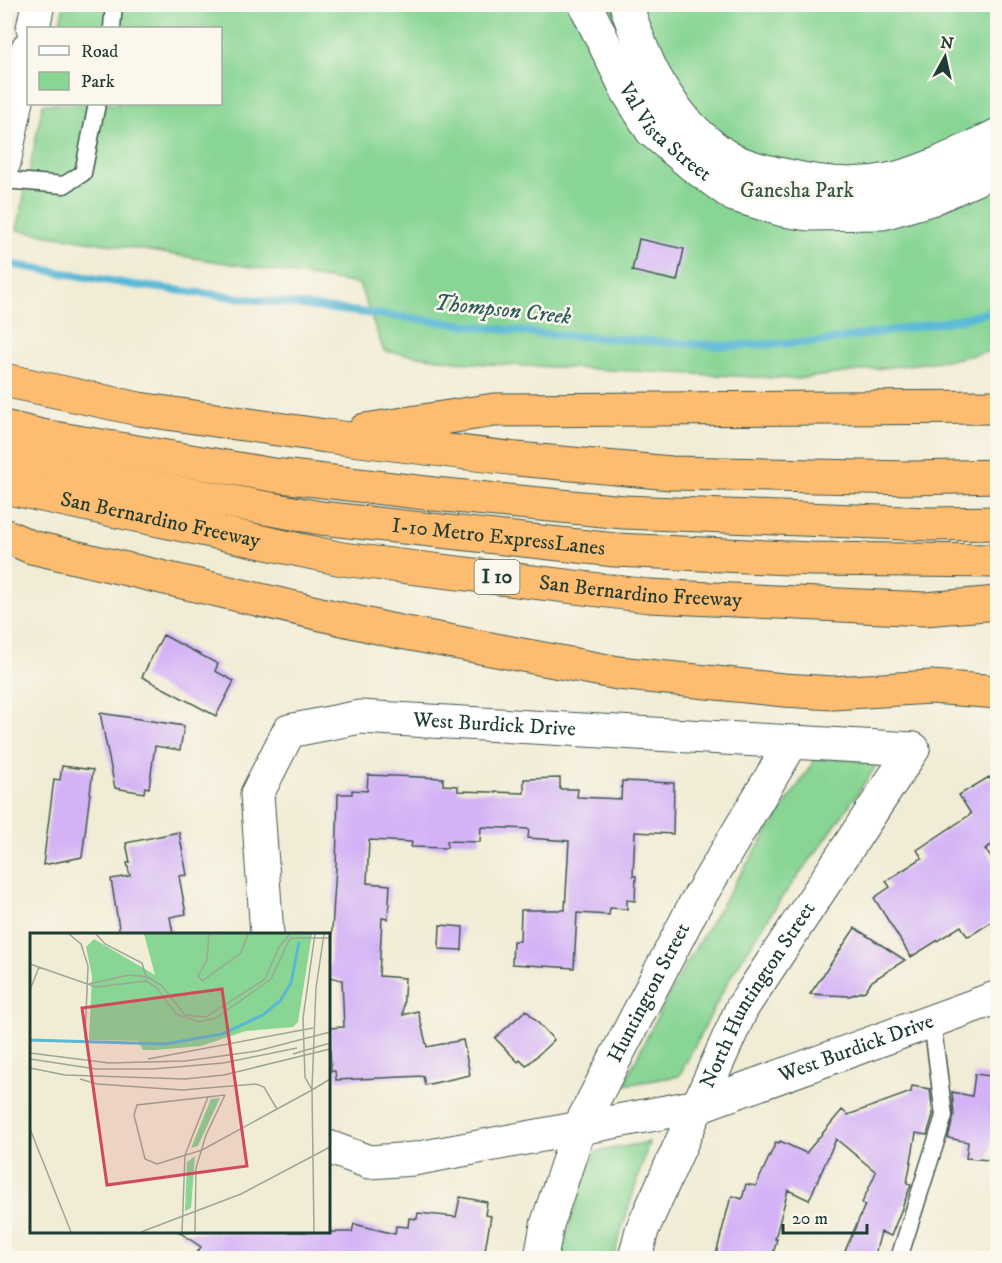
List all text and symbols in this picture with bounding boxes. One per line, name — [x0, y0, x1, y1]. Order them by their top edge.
legend — [27, 27, 222, 105]
north arrow — [915, 27, 975, 87]
text: N — [939, 32, 955, 54]
text: Road — [81, 41, 118, 63]
text: Park — [81, 71, 115, 93]
street label: Val Vista Street — [612, 78, 716, 187]
park label: Ganesha Park — [740, 178, 855, 204]
water label: Thompson Creek — [433, 289, 573, 331]
street label: San Bernardino Freeway — [58, 486, 264, 554]
street label: I-10 Metro ExpressLanes — [390, 513, 606, 562]
road number: I 10 — [474, 560, 520, 594]
street label: San Bernardino Freeway — [538, 570, 744, 613]
street label: West Burdick Drive — [411, 707, 577, 742]
street label: North Huntington Street — [694, 897, 821, 1092]
street label: Huntington Street — [602, 918, 696, 1067]
inset map — [30, 933, 330, 1233]
street label: West Burdick Drive — [774, 1008, 938, 1089]
scale bar — [783, 1197, 867, 1235]
text: 20 m — [792, 1208, 828, 1230]

